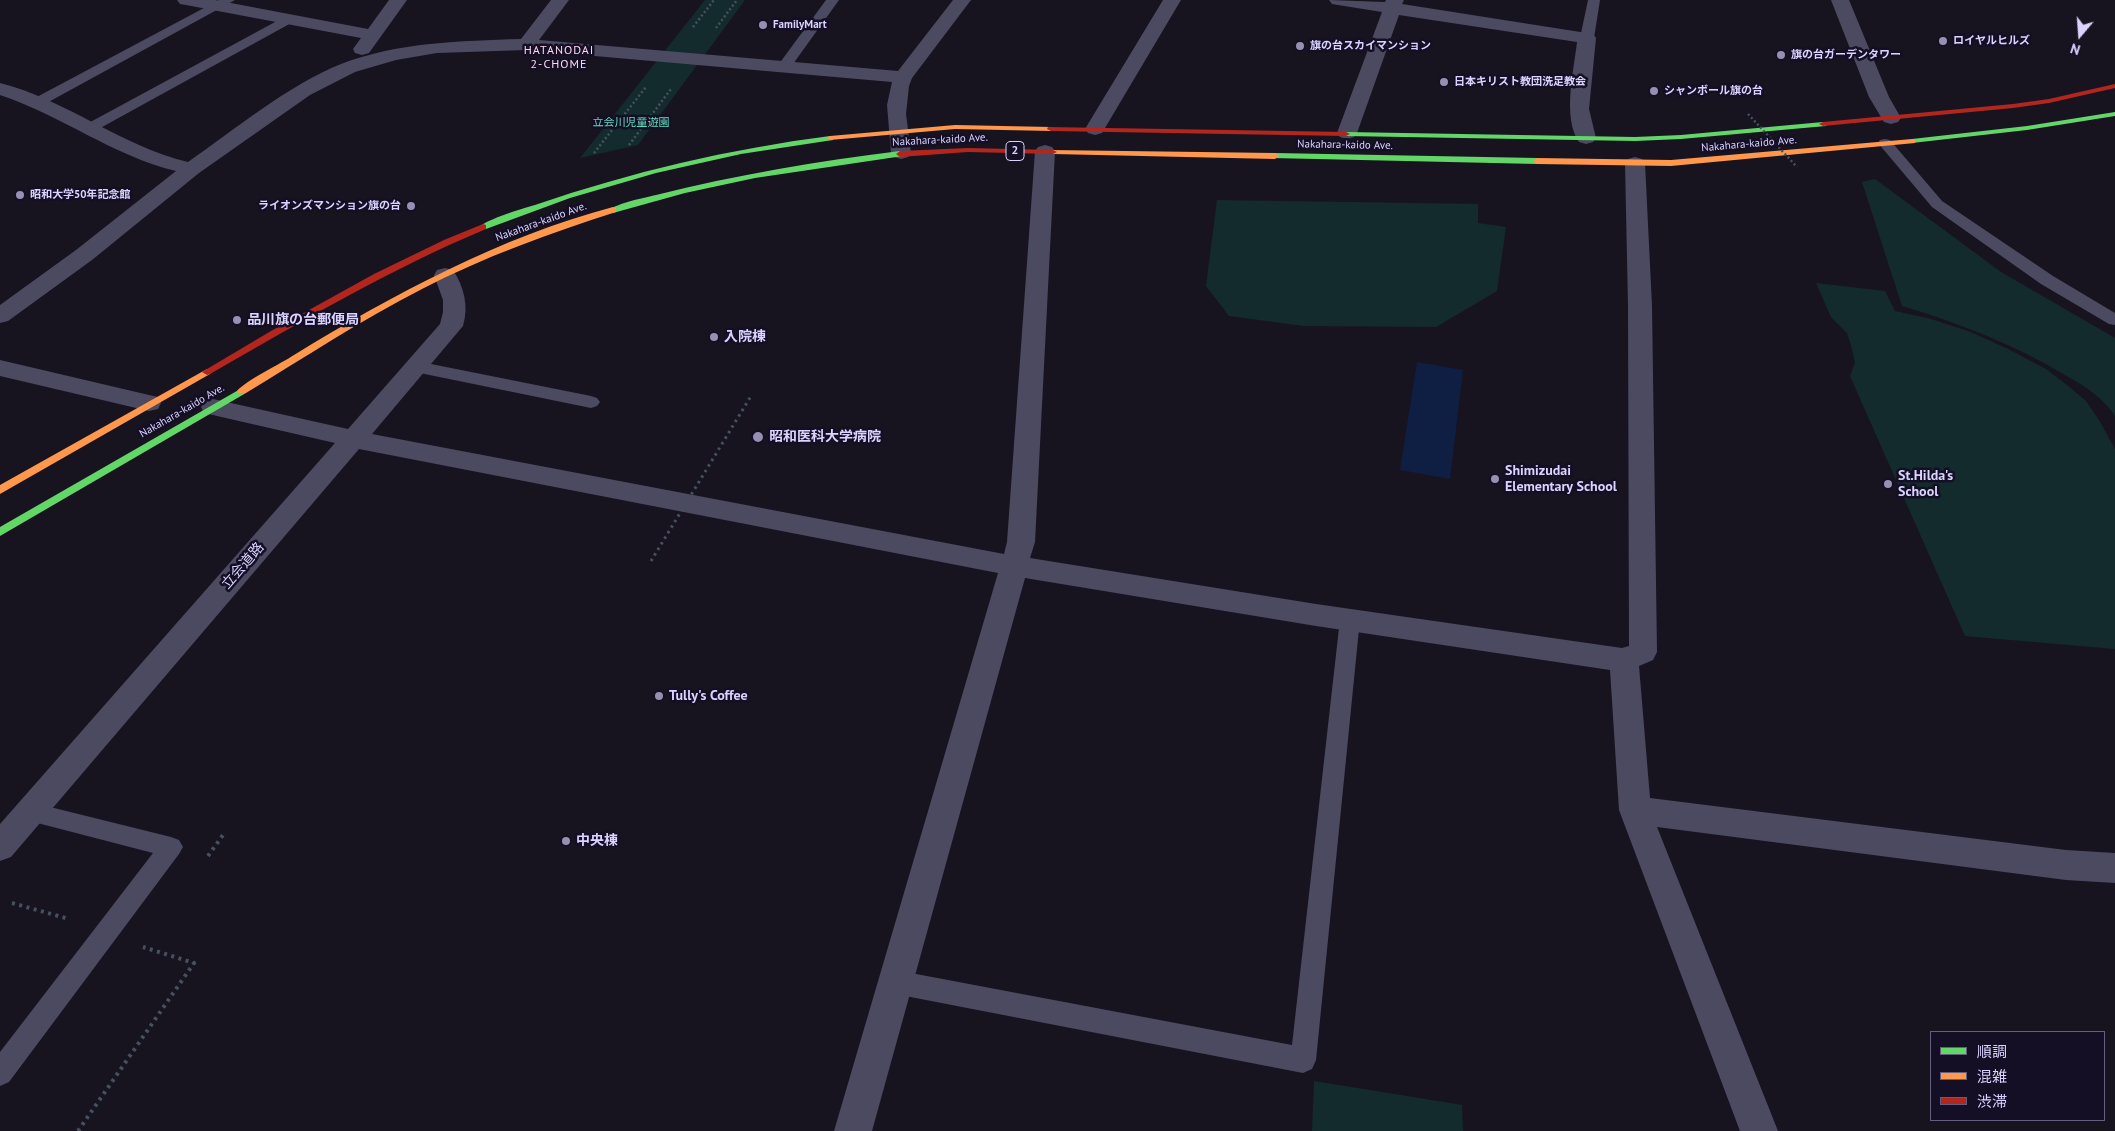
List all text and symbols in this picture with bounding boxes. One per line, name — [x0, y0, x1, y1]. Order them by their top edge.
north arrow — [2055, 10, 2105, 60]
place label: FamilyMart — [773, 18, 827, 32]
marker: FamilyMart — [757, 19, 769, 31]
place label: ロイヤルヒルズ — [1953, 34, 2030, 48]
marker: ロイヤルヒルズ — [1937, 35, 1949, 47]
place label: 旗の台スカイマンション — [1310, 39, 1431, 53]
text: N — [2068, 39, 2083, 59]
marker: 旗の台スカイマンション — [1294, 40, 1306, 52]
district label: HATANODAI 2-CHOME — [523, 44, 595, 72]
place label: 旗の台ガーデンタワー — [1791, 48, 1901, 62]
marker: 旗の台ガーデンタワー — [1775, 49, 1787, 61]
place label: 日本キリスト教団洗足教会 — [1454, 75, 1586, 89]
marker: 日本キリスト教団洗足教会 — [1438, 76, 1450, 88]
place label: シャンボール旗の台 — [1664, 84, 1763, 98]
marker: シャンボール旗の台 — [1648, 85, 1660, 97]
park label: 立会川児童遊園 — [593, 116, 669, 130]
street label: Nakahara-kaido Ave. — [892, 131, 988, 149]
street label: Nakahara-kaido Ave. — [1701, 133, 1797, 155]
street label: Nakahara-kaido Ave. — [1297, 138, 1393, 152]
road number: 2 — [1006, 142, 1024, 160]
place label: 昭和大学50年記念館 — [30, 188, 130, 202]
marker: 昭和大学50年記念館 — [14, 189, 26, 201]
place label: ライオンズマンション旗の台 — [258, 199, 401, 213]
street label: Nakahara-kaido Ave. — [494, 199, 588, 245]
marker: ライオンズマンション旗の台 — [405, 200, 417, 212]
place label: 品川旗の台郵便局 — [247, 312, 359, 328]
marker: 品川旗の台郵便局 — [231, 314, 243, 326]
place label: 入院棟 — [724, 329, 766, 345]
marker: 入院棟 — [708, 331, 720, 343]
street label: Nakahara-kaido Ave. — [137, 381, 227, 441]
place label: 昭和医科大学病院 — [769, 429, 881, 445]
marker: 昭和医科大学病院 — [751, 430, 765, 444]
place label: Shimizudai Elementary School — [1505, 463, 1617, 496]
place label: St.Hilda's School — [1898, 468, 1953, 501]
marker: Shimizudai Elementary School — [1489, 473, 1501, 485]
marker: St.Hilda's School — [1882, 478, 1894, 490]
street label: 立会道路 — [218, 539, 268, 593]
place label: Tully's Coffee — [669, 688, 748, 704]
marker: Tully's Coffee — [653, 690, 665, 702]
place label: 中央棟 — [576, 833, 618, 849]
marker: 中央棟 — [560, 835, 572, 847]
legend — [1930, 1031, 2105, 1121]
text: 順調 — [1977, 1042, 2007, 1061]
text: 混雑 — [1977, 1067, 2007, 1086]
text: 渋滞 — [1977, 1092, 2007, 1111]

